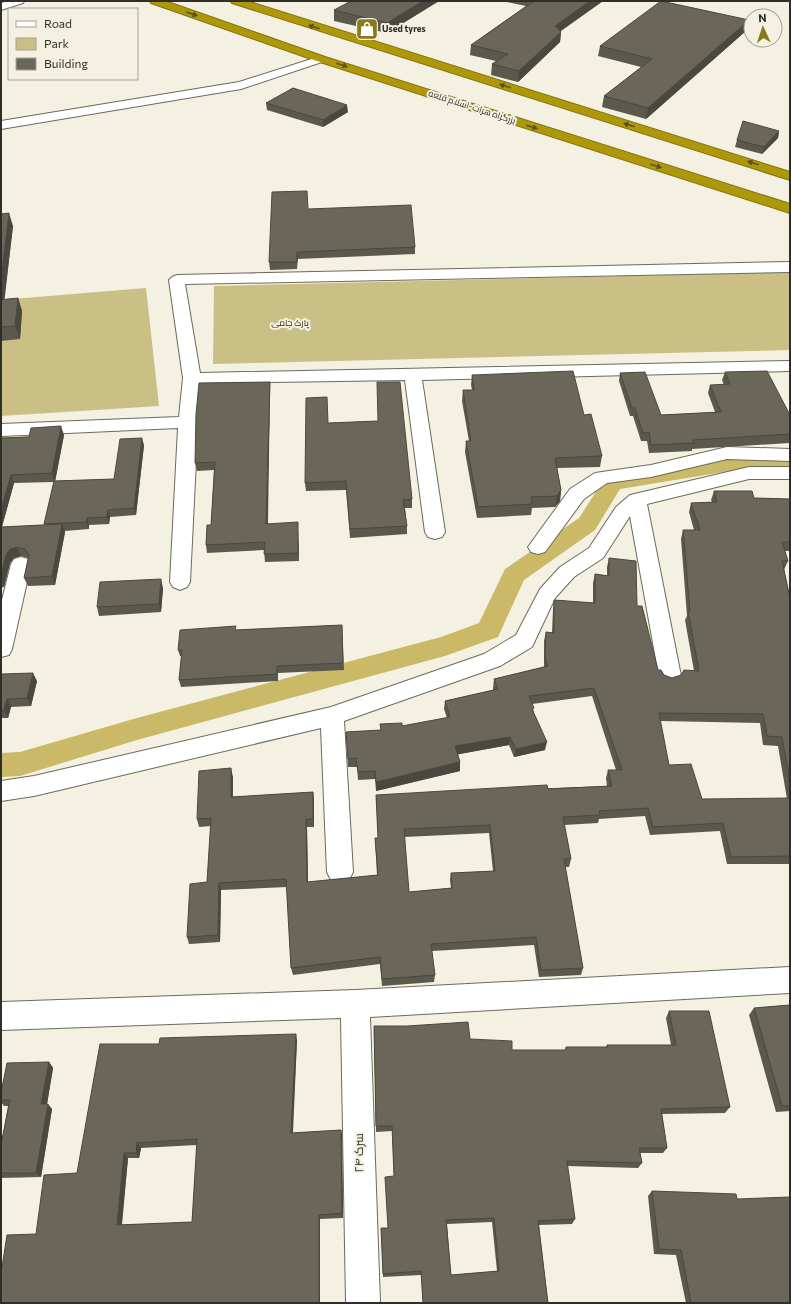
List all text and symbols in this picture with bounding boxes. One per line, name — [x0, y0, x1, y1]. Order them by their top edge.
legend — [8, 8, 138, 80]
north arrow — [743, 8, 783, 48]
one-way arrow — [187, 11, 199, 17]
text: N — [758, 11, 767, 24]
text: Road — [44, 16, 72, 30]
shop icon: Used tyres — [354, 16, 380, 42]
place label: Used tyres — [382, 23, 426, 34]
one-way arrow — [308, 24, 320, 30]
text: Park — [44, 36, 70, 50]
text: Building — [44, 56, 88, 70]
one-way arrow — [336, 62, 348, 68]
one-way arrow — [499, 83, 511, 89]
street label: بزرگراه هرات-اسلام قلعه — [427, 87, 517, 127]
one-way arrow — [623, 122, 635, 128]
one-way arrow — [526, 124, 538, 130]
one-way arrow — [747, 160, 759, 166]
one-way arrow — [650, 163, 662, 169]
park label: پارک جامی — [271, 317, 309, 329]
street label: سرک ۲۴ — [351, 1133, 366, 1173]

